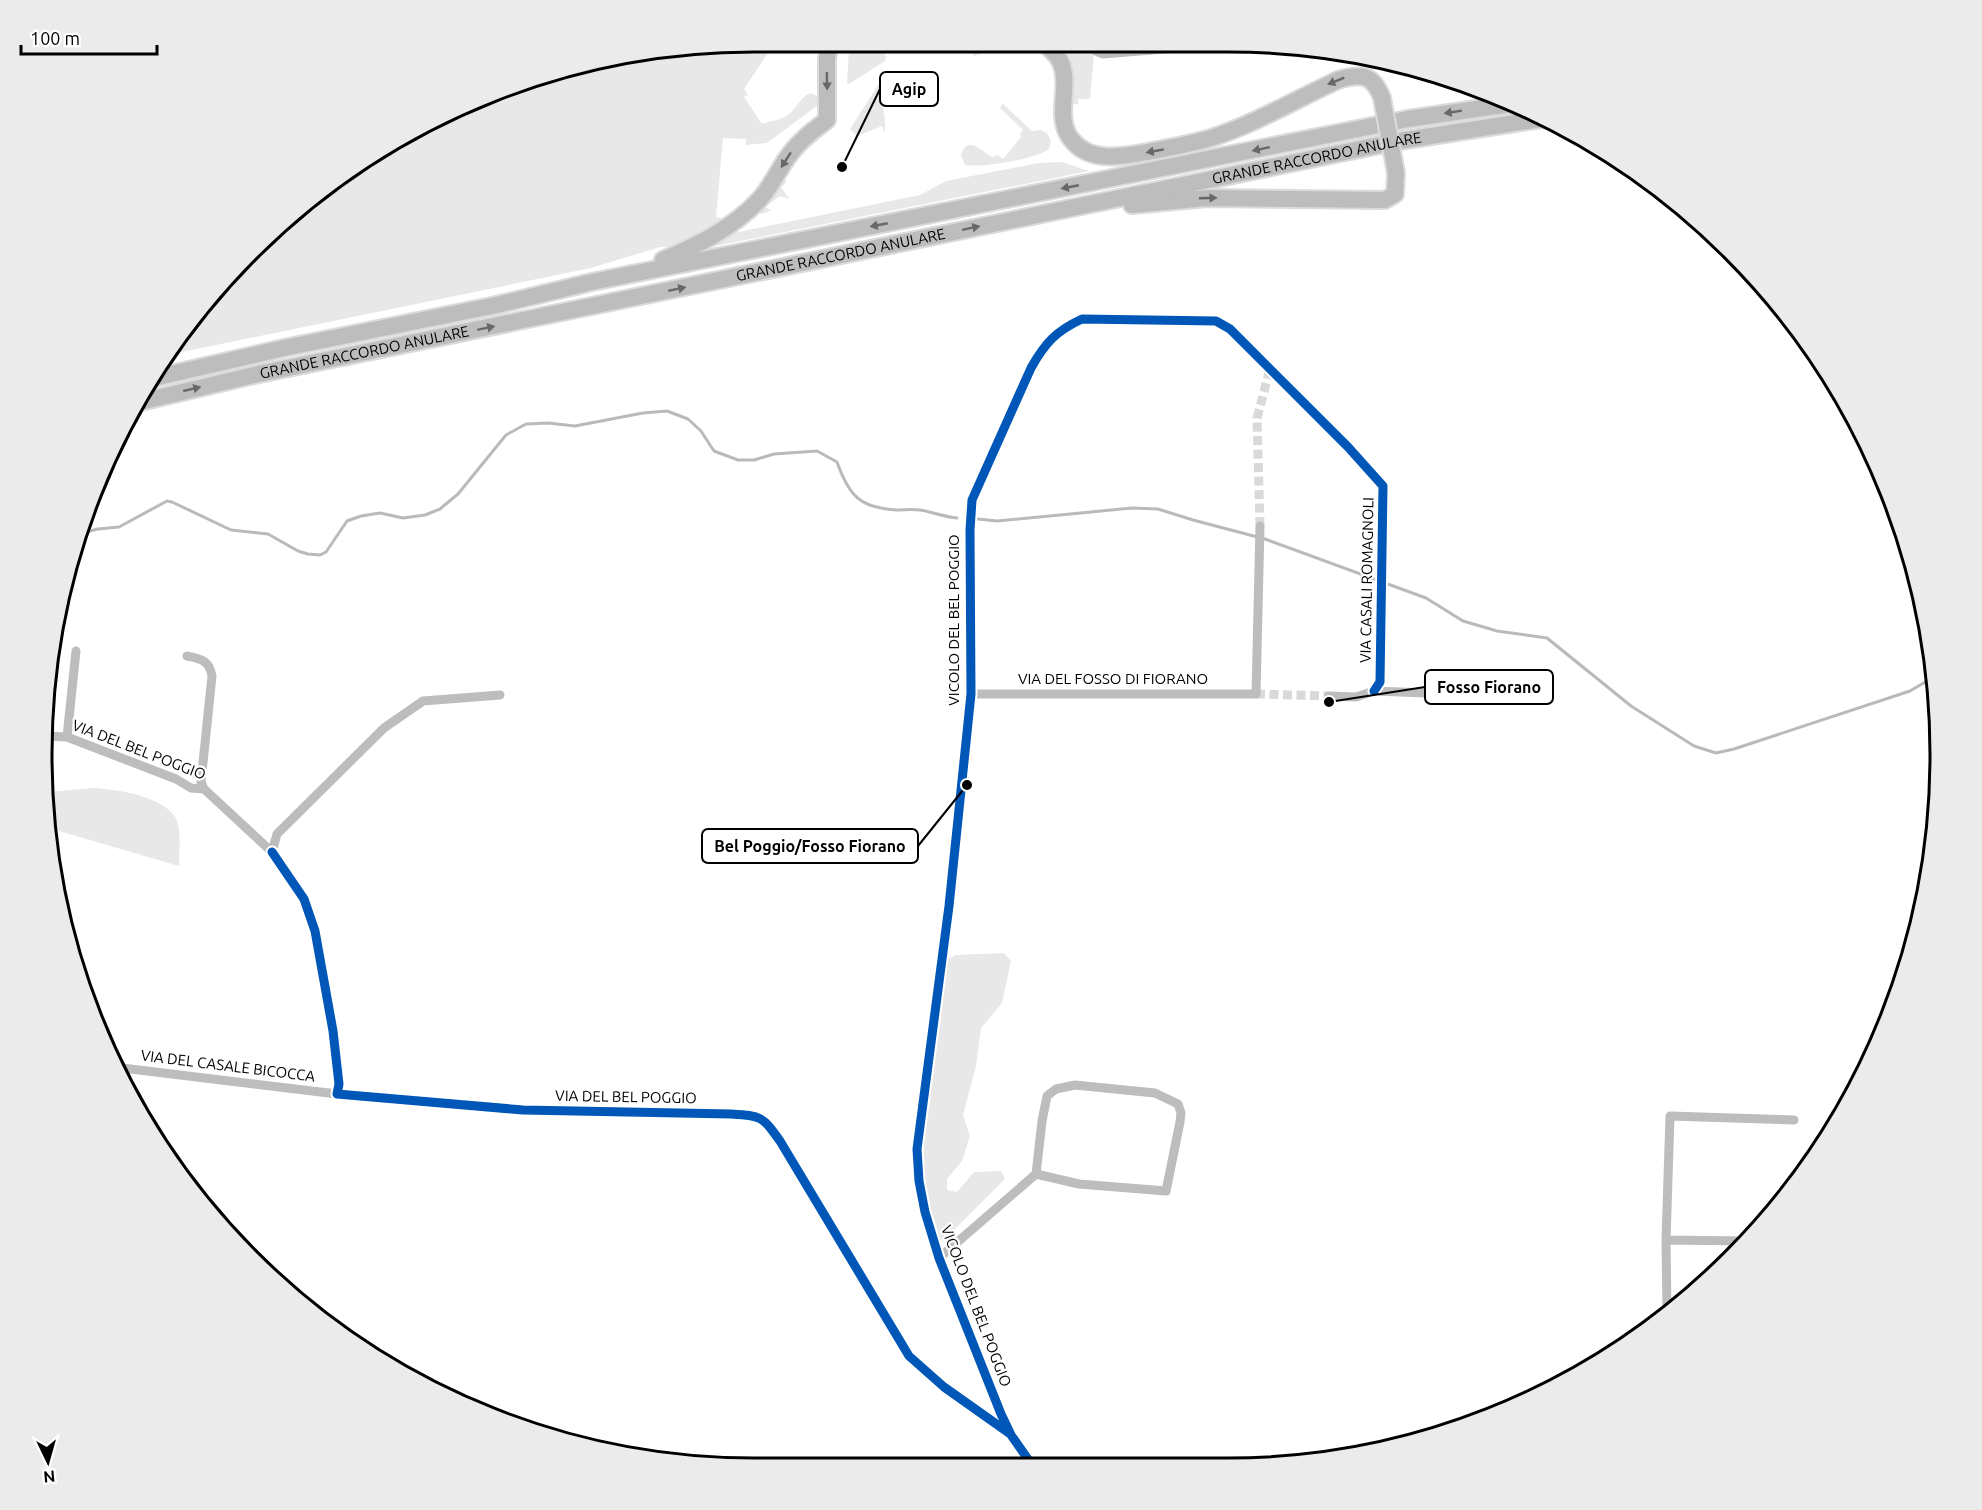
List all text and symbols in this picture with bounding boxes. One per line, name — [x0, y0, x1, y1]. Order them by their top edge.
scale bar — [21, 18, 158, 56]
text: 100 m — [30, 28, 80, 48]
one-way arrow — [822, 72, 832, 91]
callout: Agip — [880, 72, 938, 106]
one-way arrow — [1327, 77, 1345, 87]
text: Agip — [892, 80, 926, 98]
one-way arrow — [1443, 108, 1462, 117]
street label: GRANDE RACCORDO ANULARE — [1211, 129, 1423, 187]
one-way arrow — [1252, 145, 1271, 154]
one-way arrow — [1145, 146, 1164, 155]
one-way arrow — [780, 152, 791, 169]
one-way arrow — [1060, 183, 1079, 192]
one-way arrow — [1198, 193, 1217, 203]
one-way arrow — [869, 221, 888, 230]
one-way arrow — [962, 223, 981, 232]
street label: GRANDE RACCORDO ANULARE — [734, 225, 947, 284]
one-way arrow — [668, 283, 686, 293]
street label: GRANDE RACCORDO ANULARE — [258, 322, 470, 382]
one-way arrow — [477, 323, 496, 332]
one-way arrow — [183, 383, 202, 393]
street label: VIA CASALI ROMAGNOLI — [1357, 497, 1376, 663]
street label: VICOLO DEL BEL POGGIO — [945, 534, 962, 706]
street label: VIA DEL FOSSO DI FIORANO — [1018, 670, 1208, 687]
callout: Fosso Fiorano — [1425, 670, 1553, 704]
text: Fosso Fiorano — [1437, 678, 1541, 696]
street label: VIA DEL BEL POGGIO — [70, 716, 208, 783]
callout: Bel Poggio/Fosso Fiorano — [702, 829, 918, 863]
text: Bel Poggio/Fosso Fiorano — [714, 837, 906, 855]
street label: VIA DEL CASALE BICOCCA — [140, 1046, 316, 1085]
street label: VIA DEL BEL POGGIO — [555, 1087, 697, 1106]
street label: VICOLO DEL BEL POGGIO — [938, 1223, 1015, 1389]
north arrow — [18, 1432, 78, 1492]
text: N — [43, 1467, 56, 1486]

